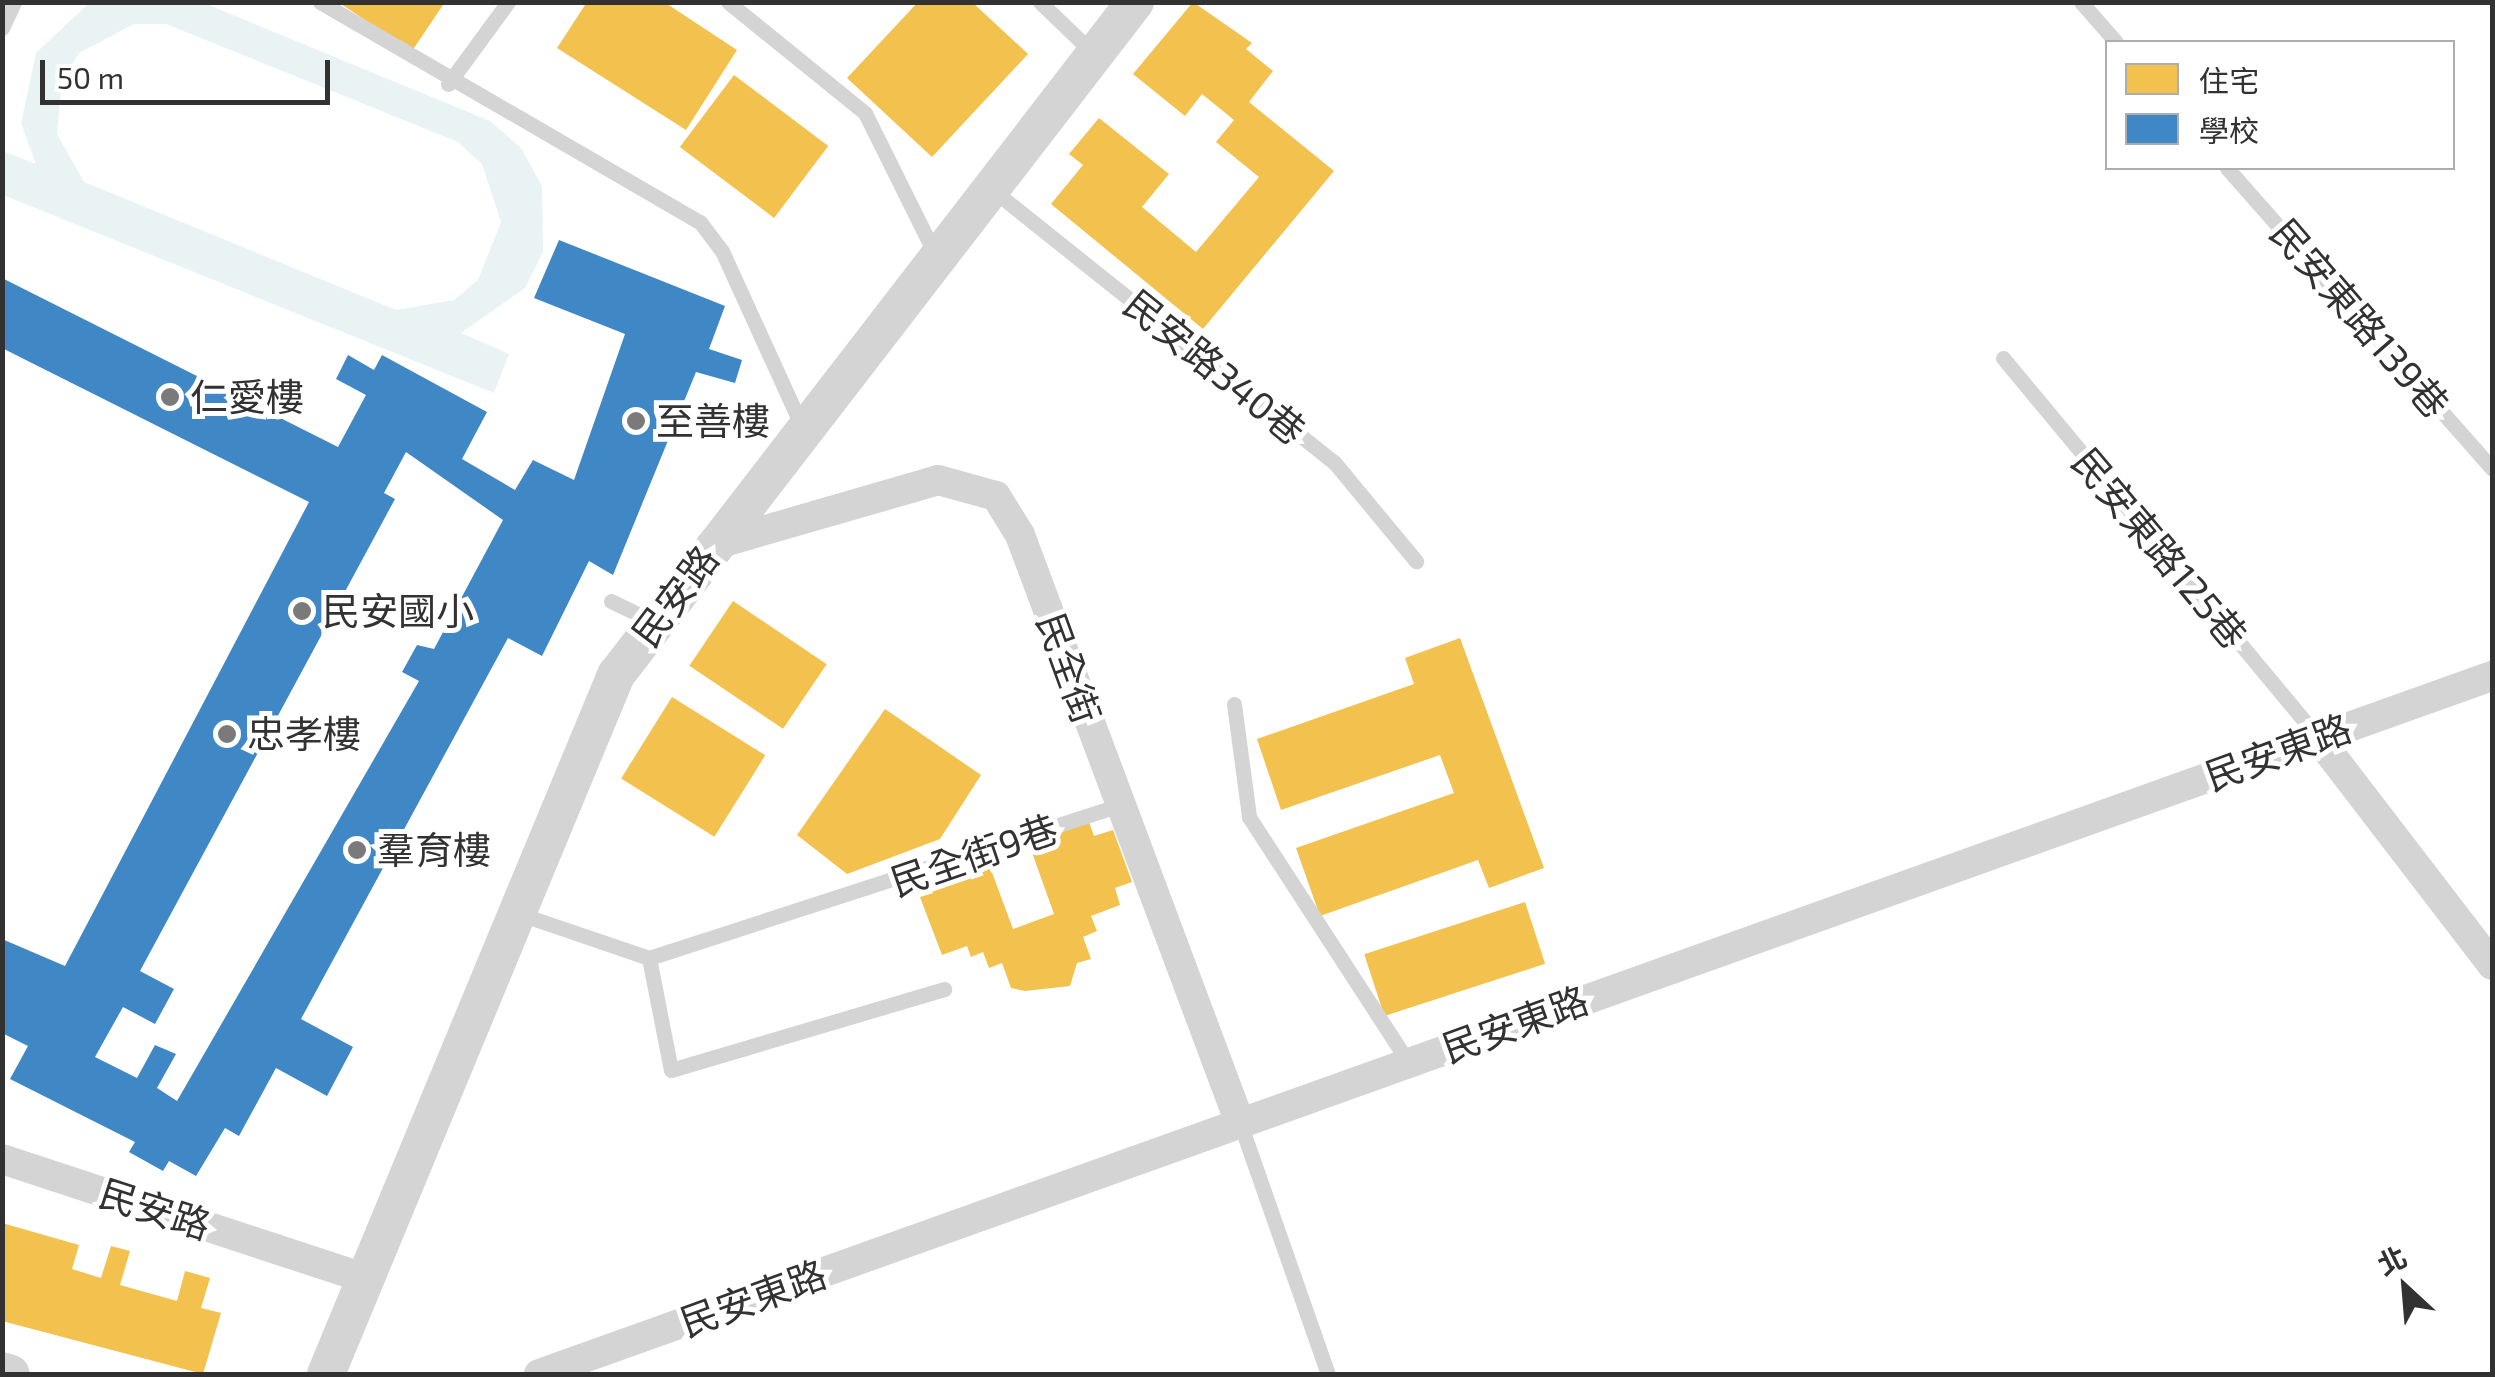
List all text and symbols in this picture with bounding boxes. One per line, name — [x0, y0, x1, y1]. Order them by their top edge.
scale bar — [45, 40, 335, 102]
legend — [2105, 40, 2455, 170]
text: 50 m — [57, 59, 124, 95]
text: 住宅 — [2199, 62, 2259, 98]
text: 學校 — [2199, 112, 2259, 148]
street label: 民安東路139巷 — [2261, 209, 2459, 427]
street label: 民安路340巷 — [1115, 280, 1315, 454]
place label: 仁愛樓 — [190, 374, 304, 420]
marker: 仁愛樓 — [159, 386, 181, 408]
place label: 至善樓 — [656, 398, 770, 444]
marker: 至善樓 — [625, 410, 647, 432]
street label: 民安東路125巷 — [2063, 439, 2257, 657]
street label: 民安路 — [622, 537, 728, 655]
place label: 民安國小 — [322, 588, 474, 634]
marker: 民安國小 — [291, 600, 313, 622]
street label: 民全街 — [1028, 607, 1110, 729]
street label: 民安東路 — [2199, 705, 2357, 799]
place label: 忠孝樓 — [247, 711, 361, 757]
marker: 忠孝樓 — [216, 723, 238, 745]
street label: 民全街9巷 — [884, 805, 1064, 905]
place label: 羣育樓 — [377, 827, 491, 873]
marker: 羣育樓 — [346, 839, 368, 861]
street label: 民安東路 — [1436, 977, 1594, 1071]
street label: 民安路 — [94, 1170, 216, 1248]
north arrow — [2355, 1237, 2455, 1337]
text: 北 — [2372, 1239, 2412, 1281]
street label: 民安東路 — [674, 1251, 832, 1345]

